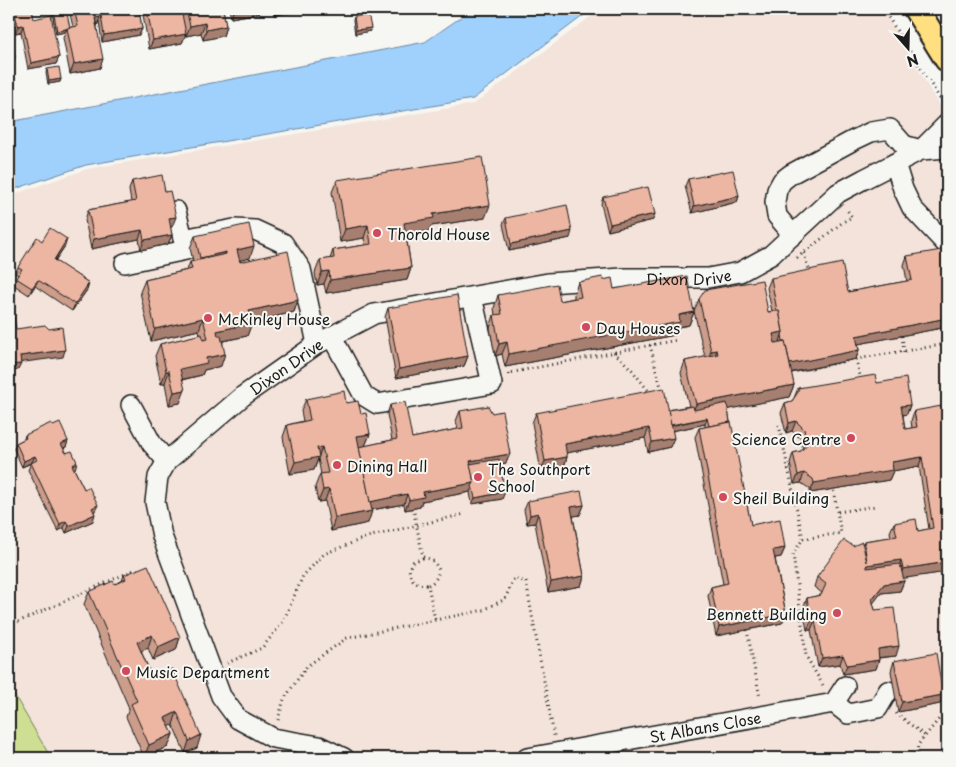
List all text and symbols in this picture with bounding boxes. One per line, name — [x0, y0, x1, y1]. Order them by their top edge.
north arrow — [884, 22, 934, 72]
text: N — [904, 49, 921, 72]
place label: Thorold House — [387, 222, 490, 245]
marker: Thorold House — [371, 227, 383, 239]
street label: Dixon Drive — [646, 262, 733, 290]
place label: McKinley House — [218, 307, 330, 330]
marker: McKinley House — [202, 312, 214, 324]
place label: Day Houses — [596, 316, 680, 339]
marker: Day Houses — [580, 321, 592, 333]
street label: Dixon Drive — [244, 332, 327, 400]
place label: Science Centre — [732, 427, 841, 450]
marker: Science Centre — [845, 432, 857, 444]
place label: Dining Hall — [347, 454, 427, 477]
place label: The Southport School — [488, 457, 590, 497]
marker: Dining Hall — [331, 459, 343, 471]
marker: The Southport School — [472, 471, 484, 483]
place label: Sheil Building — [733, 486, 829, 509]
marker: Sheil Building — [717, 491, 729, 503]
place label: Bennett Building — [706, 602, 827, 625]
marker: Bennett Building — [831, 607, 843, 619]
place label: Music Department — [136, 660, 270, 683]
marker: Music Department — [120, 665, 132, 677]
street label: St Albans Close — [648, 705, 763, 747]

